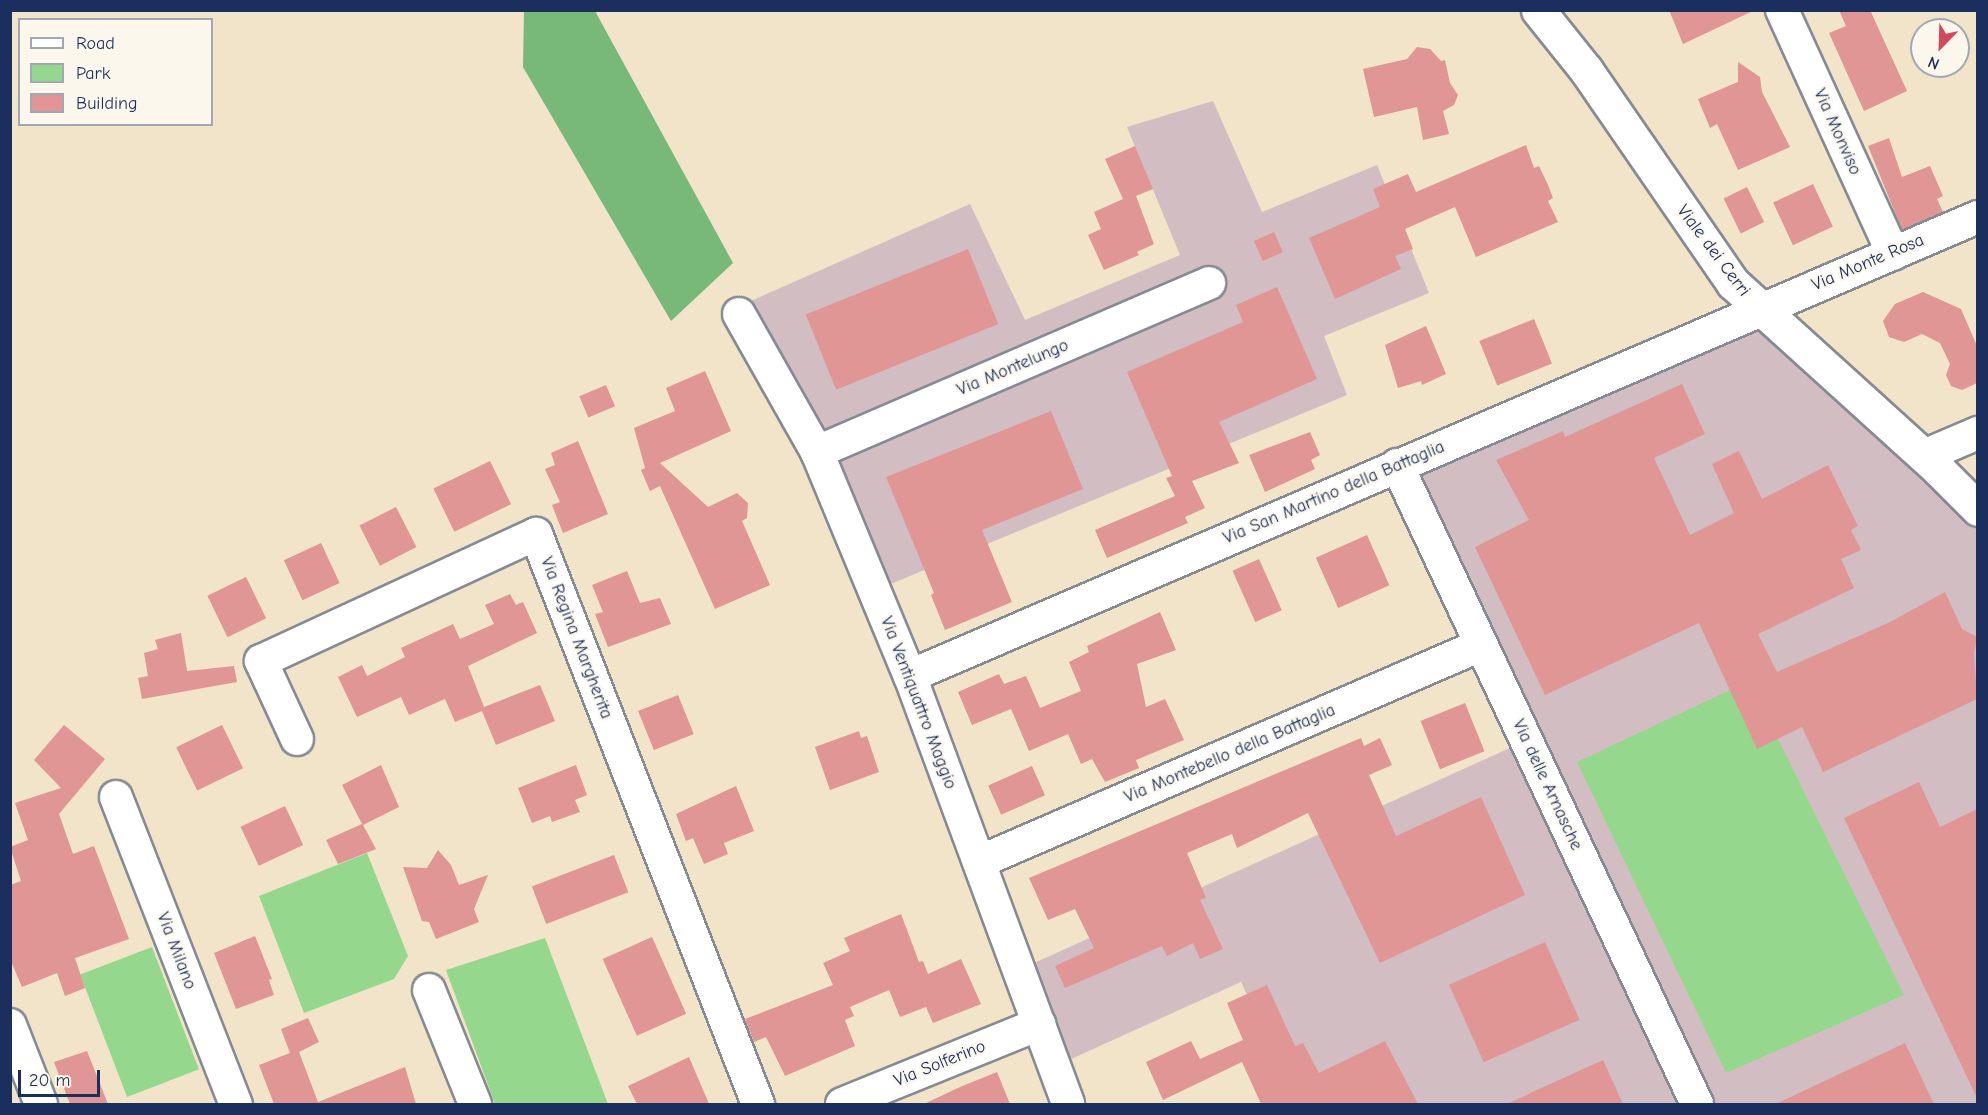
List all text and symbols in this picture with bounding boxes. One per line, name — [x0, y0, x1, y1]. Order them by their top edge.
legend — [18, 18, 213, 126]
north arrow — [1910, 18, 1970, 78]
text: Road — [76, 33, 115, 54]
text: N — [1925, 52, 1942, 73]
text: Park — [76, 63, 110, 84]
street label: Via Monviso — [1808, 86, 1866, 178]
text: Building — [76, 93, 138, 114]
street label: Viale dei Cerri — [1672, 201, 1754, 301]
street label: Via Monte Rosa — [1809, 230, 1927, 296]
street label: Via Montelungo — [954, 335, 1072, 401]
street label: Via San Martino della Battaglia — [1220, 436, 1448, 550]
street label: Via Regina Margherita — [535, 554, 617, 722]
street label: Via Ventiquattro Maggio — [875, 614, 961, 792]
street label: Via Montebello della Battaglia — [1121, 700, 1339, 808]
street label: Via delle Arnasche — [1507, 716, 1587, 854]
street label: Via Milano — [151, 909, 201, 993]
street label: Via Solferino — [891, 1036, 989, 1092]
scale bar — [21, 1058, 104, 1096]
text: 20 m — [29, 1070, 70, 1091]

